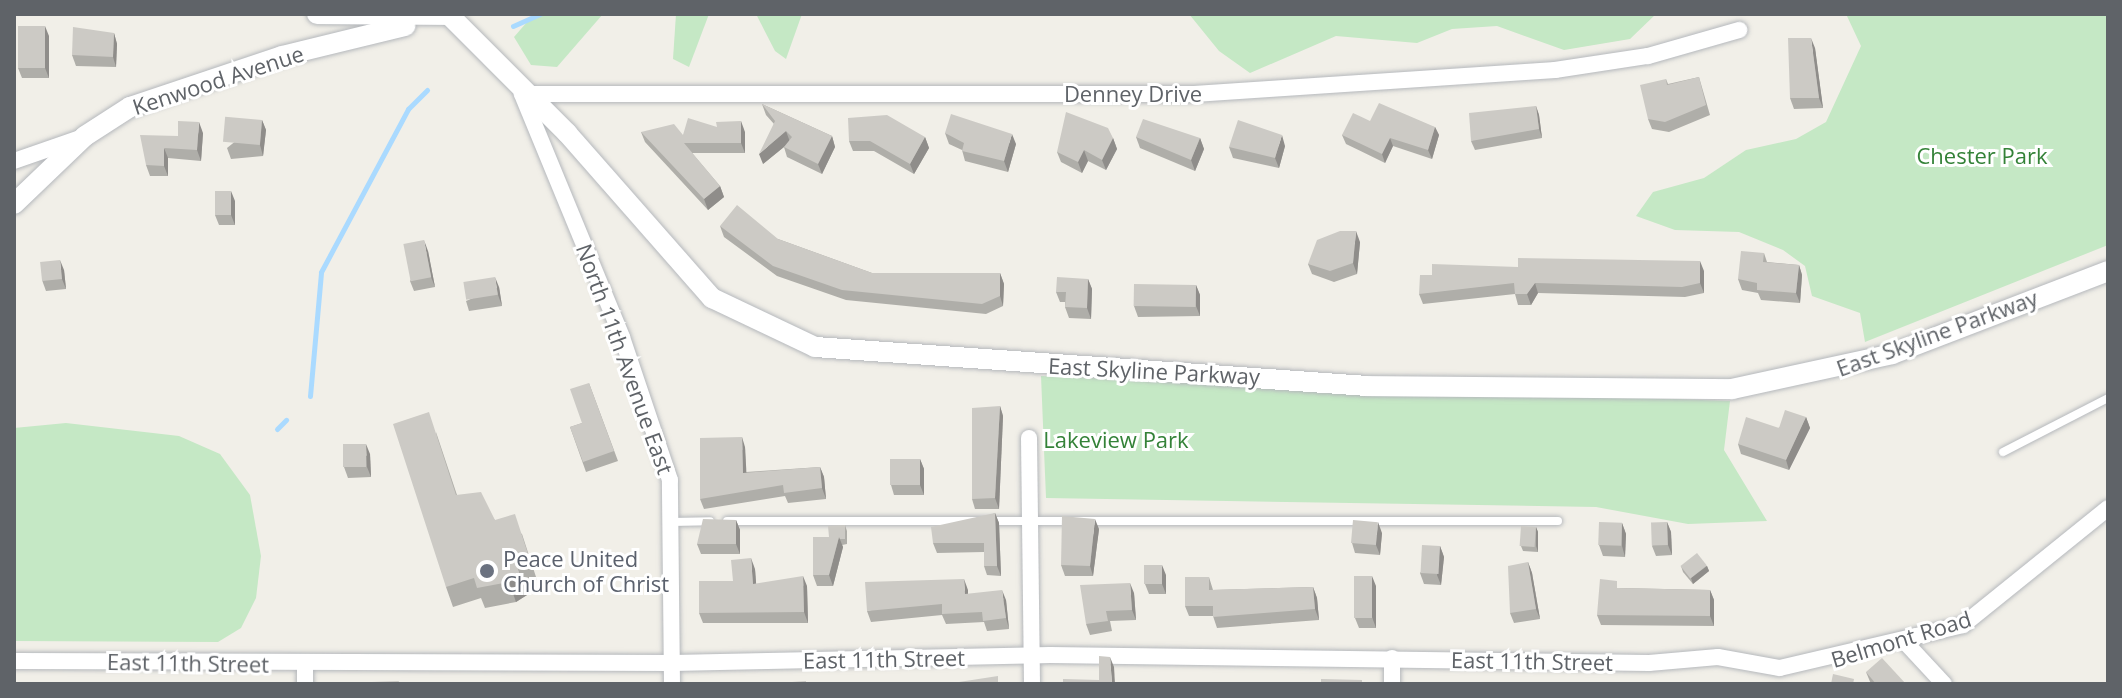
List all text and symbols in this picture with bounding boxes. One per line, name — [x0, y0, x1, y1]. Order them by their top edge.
street label: Kenwood Avenue — [129, 40, 307, 120]
street label: Denney Drive — [1064, 81, 1202, 107]
park label: Chester Park — [1916, 143, 2048, 169]
street label: North 11th Avenue East — [571, 240, 679, 478]
street label: East Skyline Parkway — [1833, 284, 2041, 382]
street label: East Skyline Parkway — [1047, 352, 1261, 390]
park label: Lakeview Park — [1043, 427, 1189, 453]
place label: Peace United Church of Christ — [503, 545, 669, 596]
marker: Peace United Church of Christ — [478, 562, 496, 580]
street label: Belmont Road — [1828, 605, 1974, 673]
street label: East 11th Street — [803, 644, 965, 674]
street label: East 11th Street — [1451, 646, 1613, 676]
street label: East 11th Street — [107, 648, 269, 678]

